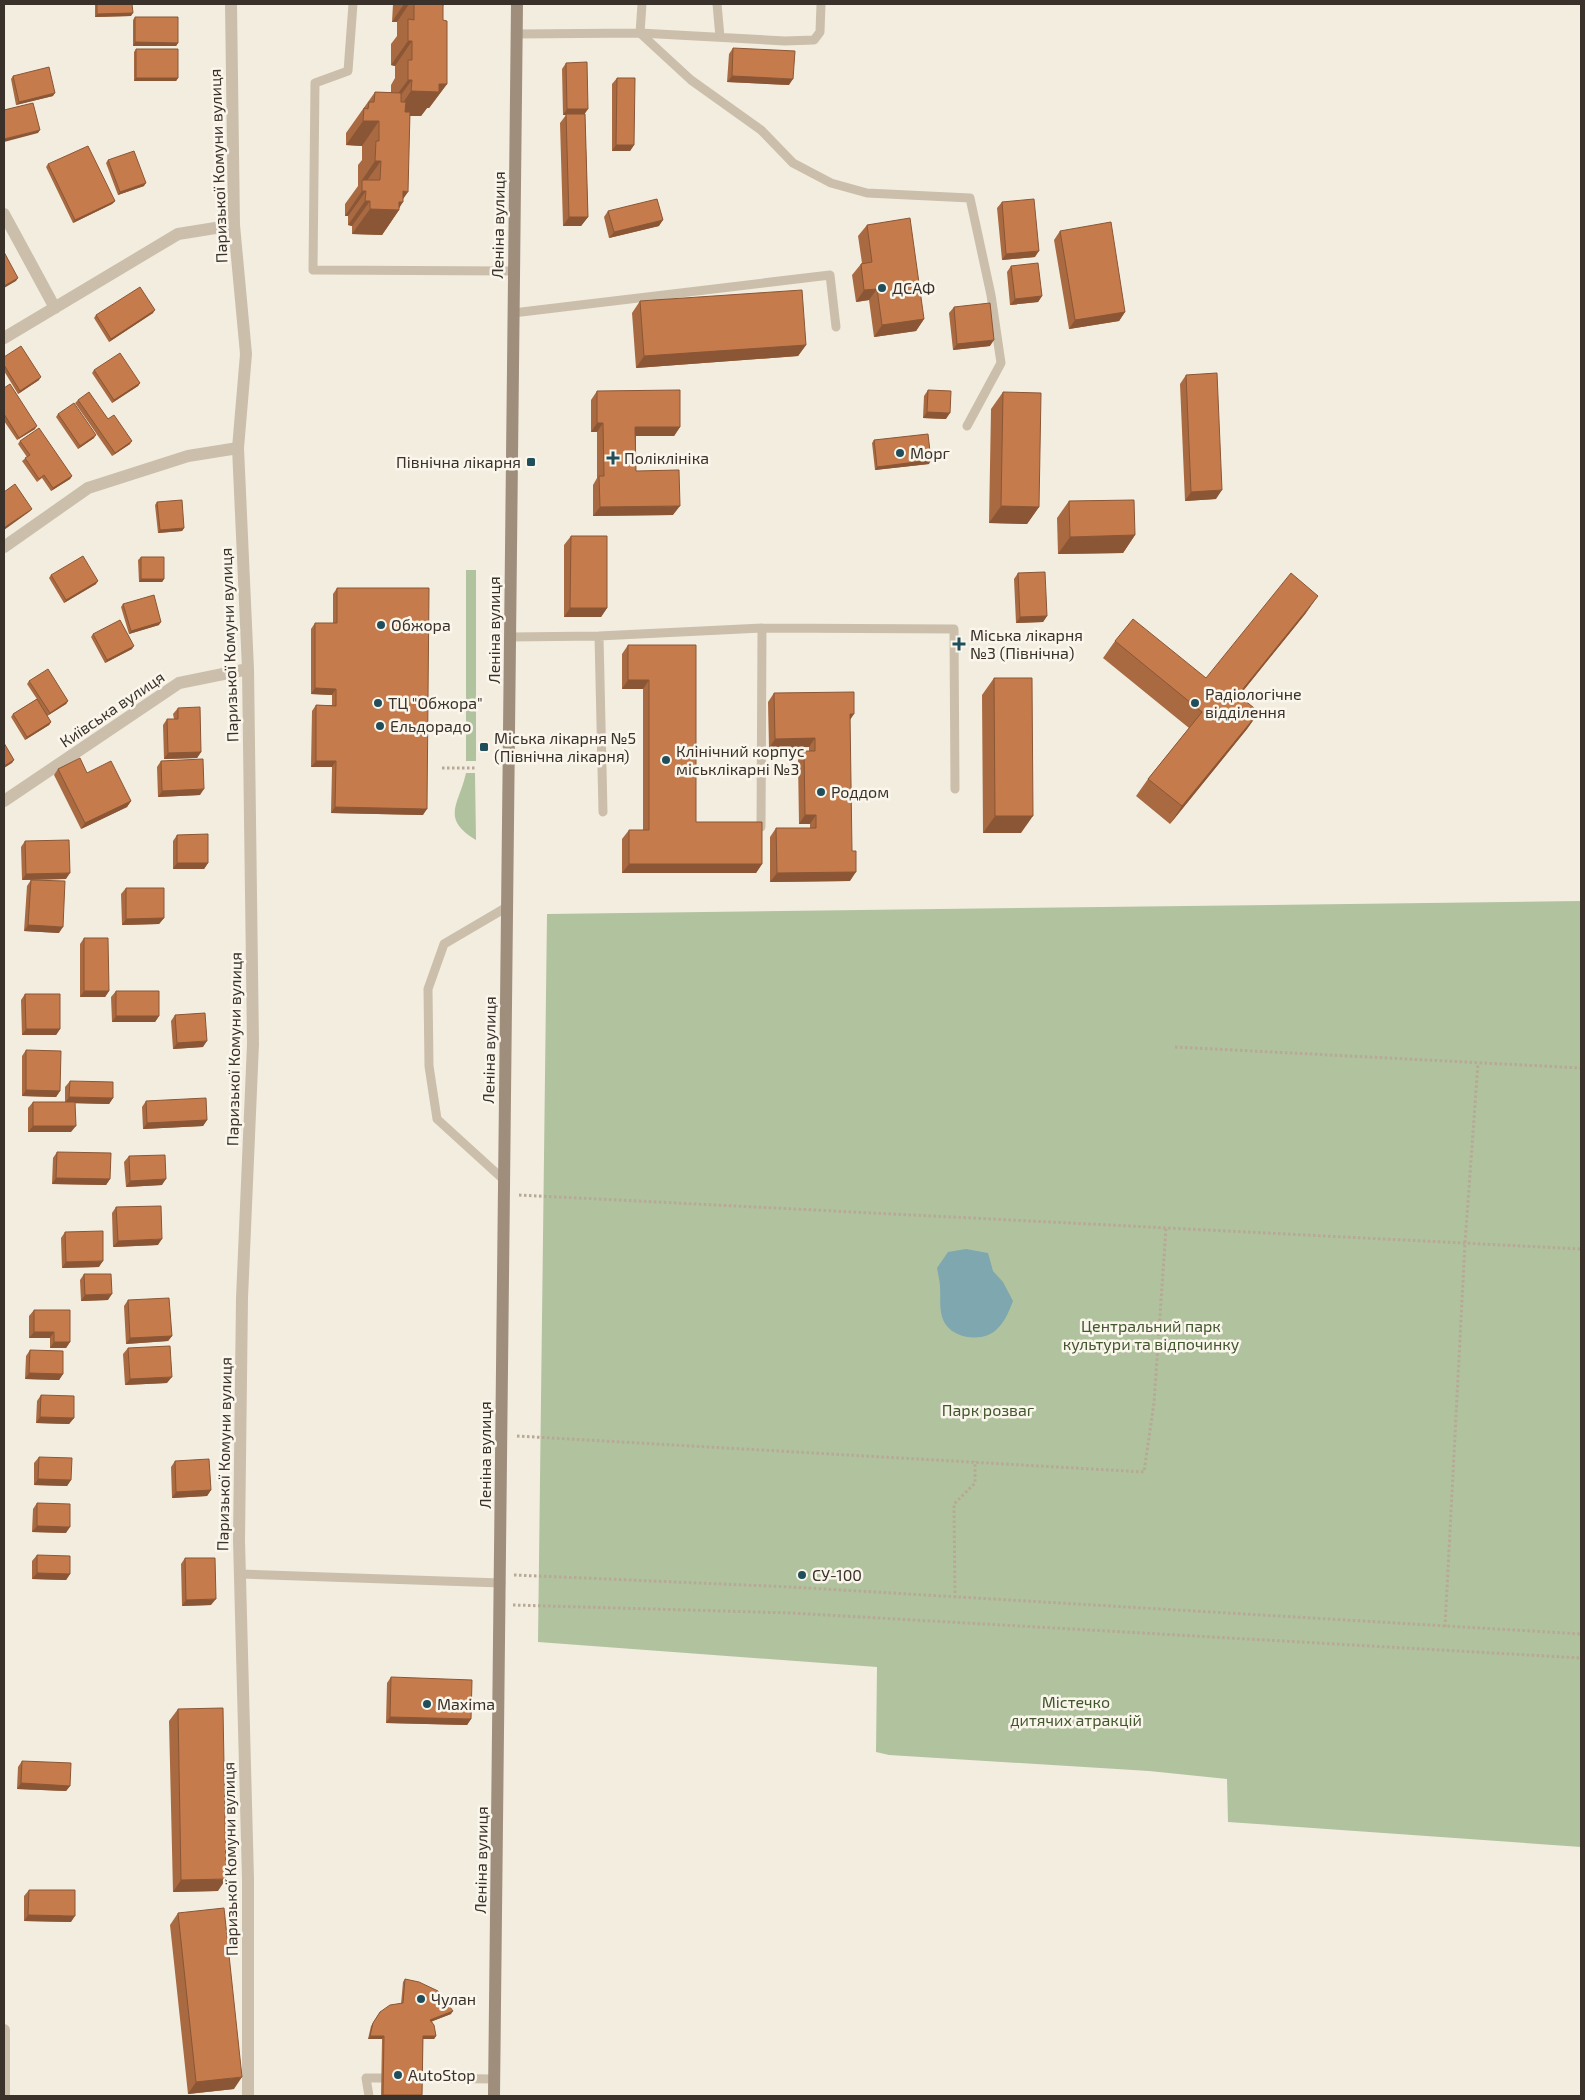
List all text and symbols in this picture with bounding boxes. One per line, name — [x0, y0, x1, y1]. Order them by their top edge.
street label: Паризької Комуни вулиця — [205, 69, 231, 263]
street label: Леніна вулиця — [487, 171, 509, 279]
place label: ДСАФ — [892, 278, 935, 297]
marker: ДСАФ — [876, 282, 888, 294]
place label: Морг — [910, 443, 950, 462]
marker: Морг — [894, 447, 906, 459]
place label: Поліклініка — [624, 448, 709, 467]
marker: Поліклініка — [606, 451, 620, 465]
place label: Північна лікарня — [396, 452, 521, 471]
marker: Північна лікарня — [525, 456, 537, 468]
street label: Паризької Комуни вулиця — [216, 548, 242, 742]
street label: Леніна вулиця — [484, 576, 504, 684]
place label: Обжора — [391, 615, 451, 634]
marker: Обжора — [375, 619, 387, 631]
place label: Міська лікарня №3 (Північна) — [970, 625, 1083, 662]
marker: Міська лікарня №3 (Північна) — [952, 637, 966, 651]
street label: Київська вулиця — [56, 667, 168, 751]
place label: Радіологічне відділення — [1205, 684, 1302, 721]
place label: ТЦ "Обжора" — [388, 693, 483, 712]
marker: ТЦ "Обжора" — [372, 697, 384, 709]
marker: Радіологічне відділення — [1189, 697, 1201, 709]
place label: Ельдорадо — [390, 716, 471, 735]
marker: Ельдорадо — [374, 720, 386, 732]
place label: Міська лікарня №5 (Північна лікарня) — [494, 728, 636, 765]
marker: Міська лікарня №5 (Північна лікарня) — [478, 741, 490, 753]
place label: Клінічний корпус міськлікарні №3 — [676, 741, 805, 778]
marker: Клінічний корпус міськлікарні №3 — [660, 754, 672, 766]
place label: Роддом — [831, 782, 889, 801]
marker: Роддом — [815, 786, 827, 798]
street label: Паризької Комуни вулиця — [222, 952, 246, 1146]
street label: Леніна вулиця — [478, 996, 500, 1104]
park label: Центральний парк культури та відпочинку — [1063, 1316, 1240, 1354]
street label: Паризької Комуни вулиця — [212, 1357, 236, 1551]
park label: Парк розваг — [942, 1400, 1035, 1419]
street label: Леніна вулиця — [475, 1401, 495, 1509]
place label: СУ-100 — [812, 1565, 862, 1584]
marker: СУ-100 — [796, 1569, 808, 1581]
park label: Містечко дитячих атракцій — [1010, 1692, 1142, 1729]
place label: Maxima — [437, 1694, 495, 1713]
marker: Maxima — [421, 1698, 433, 1710]
street label: Паризької Комуни вулиця — [218, 1762, 242, 1956]
street label: Леніна вулиця — [470, 1806, 492, 1914]
place label: Чулан — [431, 1989, 476, 2009]
marker: Чулан — [415, 1993, 427, 2005]
place label: AutoStop — [408, 2065, 476, 2084]
marker: AutoStop — [392, 2069, 404, 2081]

